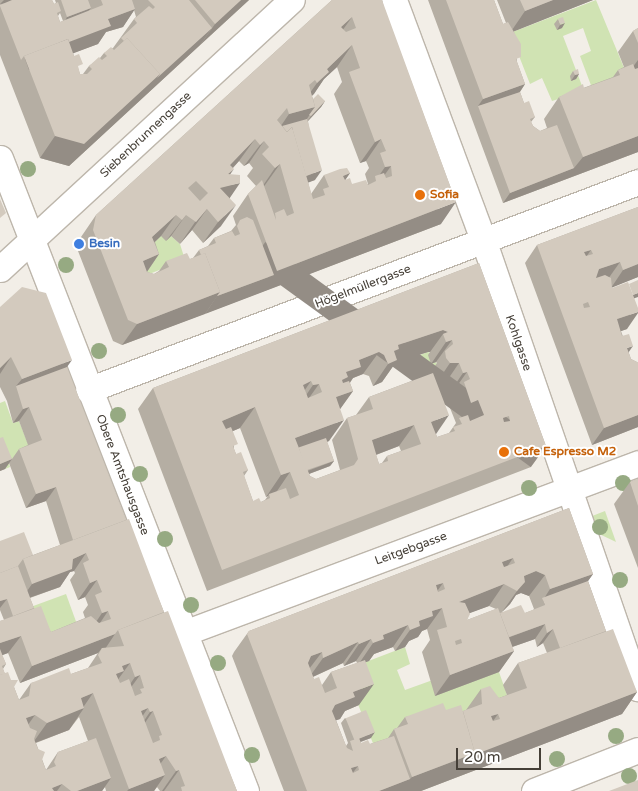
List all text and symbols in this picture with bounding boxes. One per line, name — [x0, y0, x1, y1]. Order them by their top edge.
street label: Siebenbrunnengasse — [97, 89, 195, 181]
place label: Sofia — [430, 188, 459, 202]
marker: Sofia — [414, 189, 426, 201]
place label: Besin — [89, 237, 120, 251]
marker: Besin — [73, 238, 85, 250]
street label: Högelmüllergasse — [313, 262, 413, 312]
street label: Kohlgasse — [502, 313, 534, 373]
street label: Obere Amtshausgasse — [92, 413, 152, 537]
place label: Cafe Espresso M2 — [514, 445, 616, 459]
marker: Cafe Espresso M2 — [498, 446, 510, 458]
street label: Leitgebgasse — [373, 529, 449, 569]
scale bar — [458, 738, 543, 770]
text: 20 m — [464, 748, 501, 766]

